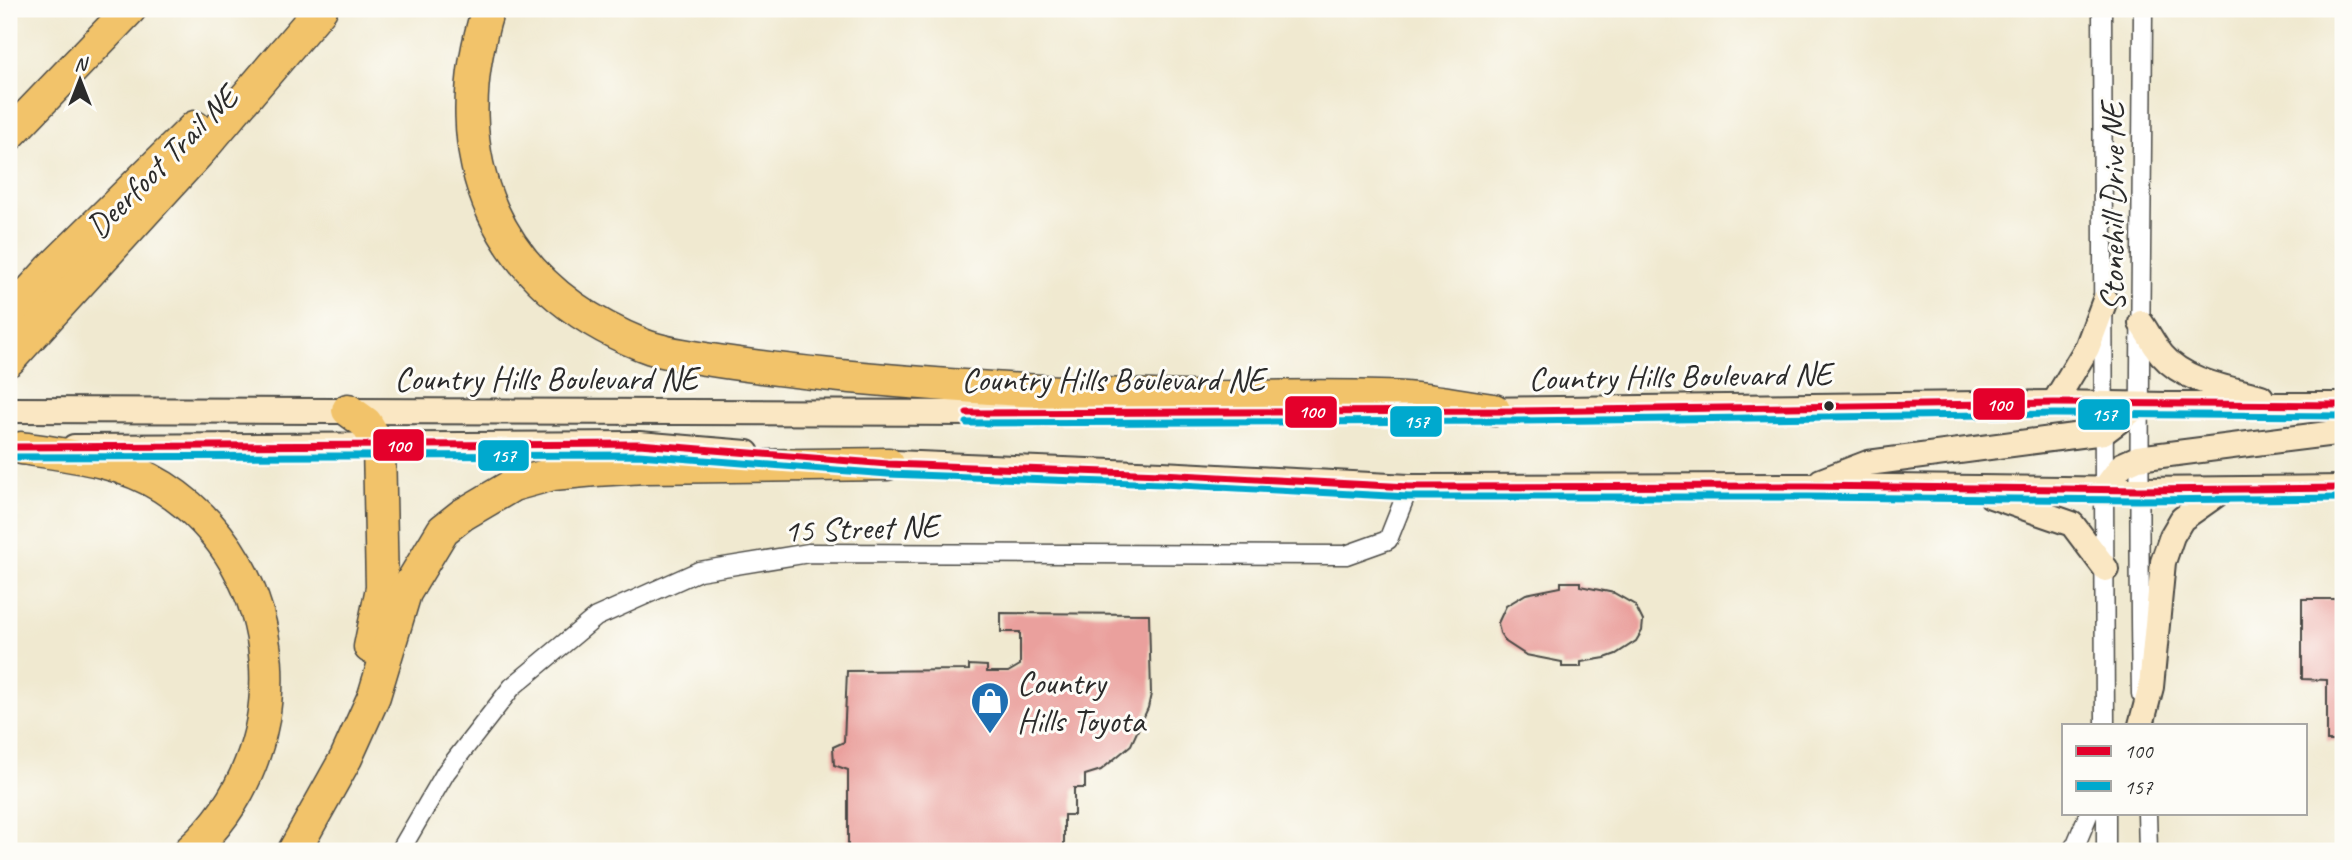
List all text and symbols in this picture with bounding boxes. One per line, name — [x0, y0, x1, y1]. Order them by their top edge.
north arrow — [46, 46, 116, 116]
text: N — [74, 52, 89, 76]
street label: Deerfoot Trail NE — [77, 74, 250, 247]
street label: Stonehill Drive NE — [2092, 98, 2134, 311]
street label: Country Hills Boulevard NE — [1528, 352, 1836, 400]
street label: Country Hills Boulevard NE — [394, 358, 702, 400]
street label: Country Hills Boulevard NE — [961, 359, 1269, 401]
line badge: 100 — [1972, 387, 2026, 421]
text: 100 — [1986, 393, 2014, 417]
line badge: 100 — [1284, 395, 1338, 429]
line badge: 157 — [2077, 398, 2131, 431]
unlabelled marker — [1822, 399, 1836, 413]
text: 100 — [1298, 400, 1326, 424]
text: 157 — [2091, 403, 2119, 427]
line badge: 157 — [1389, 405, 1443, 438]
text: 157 — [1403, 410, 1431, 434]
line badge: 100 — [372, 428, 425, 462]
text: 100 — [385, 434, 413, 458]
line badge: 157 — [477, 439, 530, 472]
text: 157 — [490, 444, 518, 468]
street label: 15 Street NE — [783, 504, 944, 552]
place label: Country Hills Toyota — [1017, 662, 1147, 742]
shop icon: Country Hills Toyota — [969, 680, 1011, 735]
legend — [2062, 724, 2306, 814]
text: 100 — [2124, 738, 2154, 764]
text: 157 — [2124, 774, 2154, 800]

